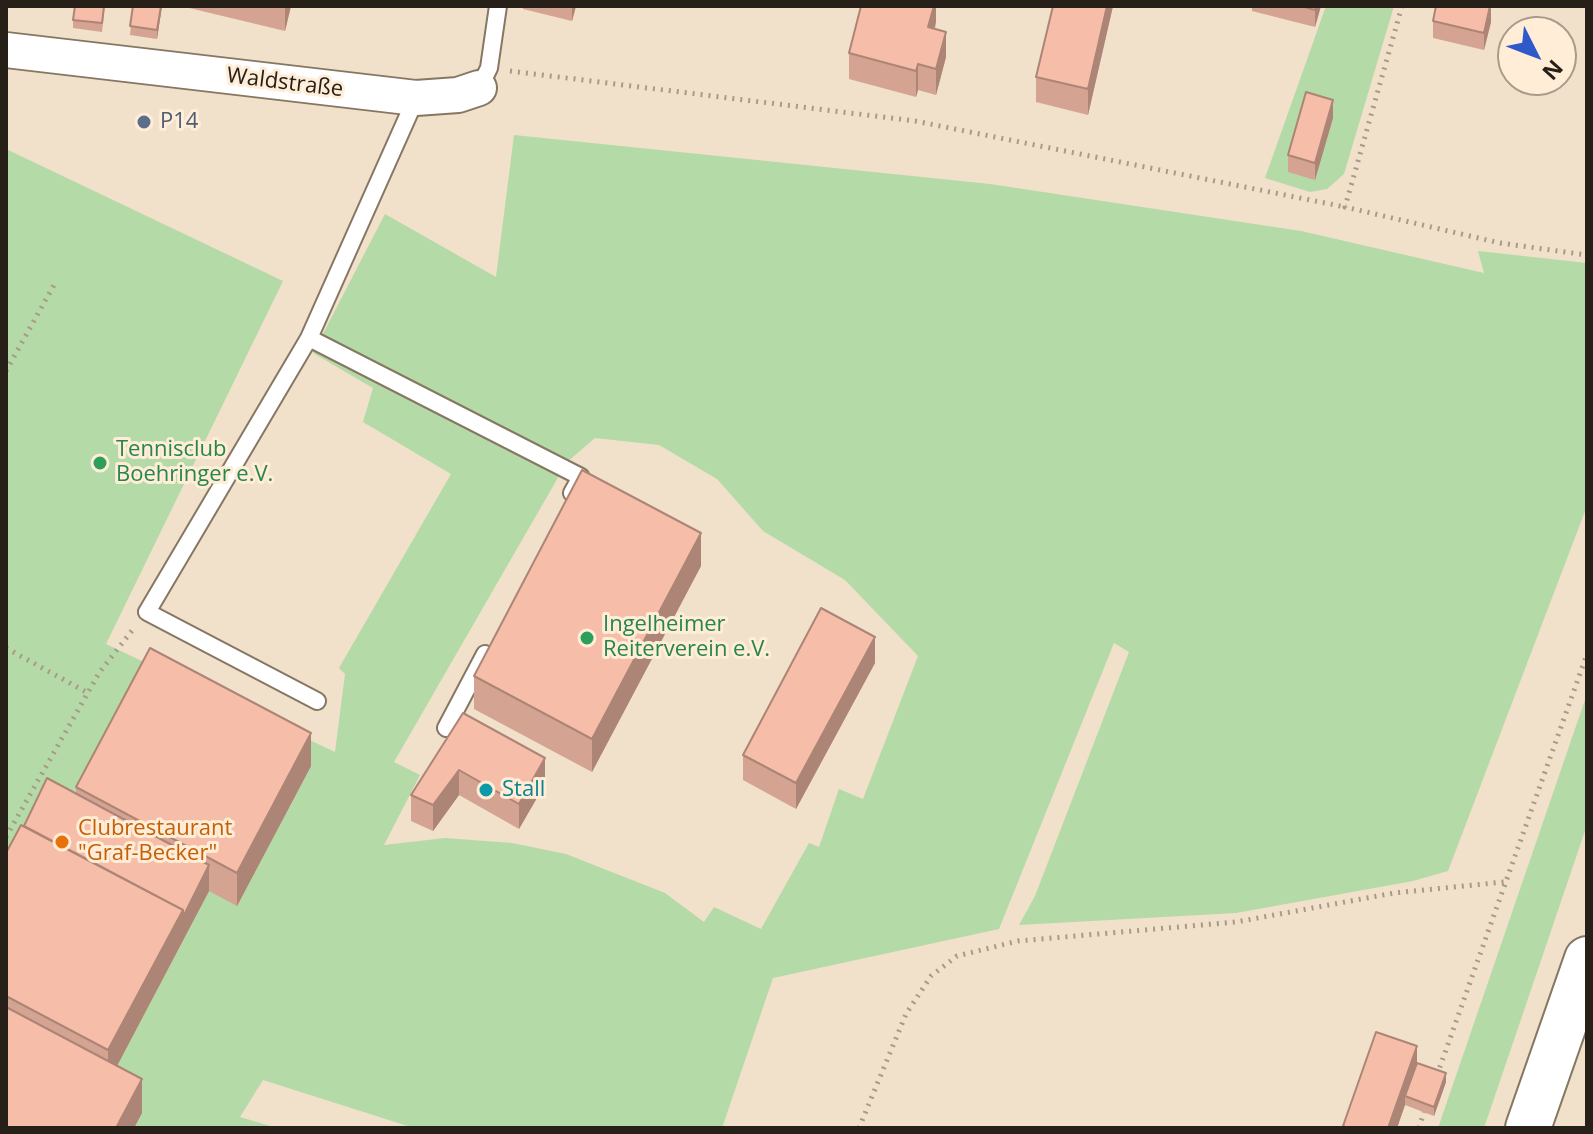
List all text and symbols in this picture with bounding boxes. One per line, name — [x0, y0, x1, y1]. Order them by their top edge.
north arrow — [1497, 16, 1577, 96]
text: N — [1536, 54, 1570, 87]
street label: Waldstraße — [225, 63, 345, 103]
place label: P14 — [160, 109, 198, 135]
marker: P14 — [135, 113, 153, 131]
place label: Tennisclub Boehringer e.V. — [116, 437, 273, 488]
marker: Tennisclub Boehringer e.V. — [91, 454, 109, 472]
place label: Ingelheimer Reiterverein e.V. — [603, 612, 770, 664]
marker: Ingelheimer Reiterverein e.V. — [578, 629, 596, 647]
place label: Stall — [502, 777, 545, 803]
marker: Stall — [477, 781, 495, 799]
place label: Clubrestaurant "Graf-Becker" — [78, 816, 232, 868]
marker: Clubrestaurant "Graf-Becker" — [53, 833, 71, 851]

